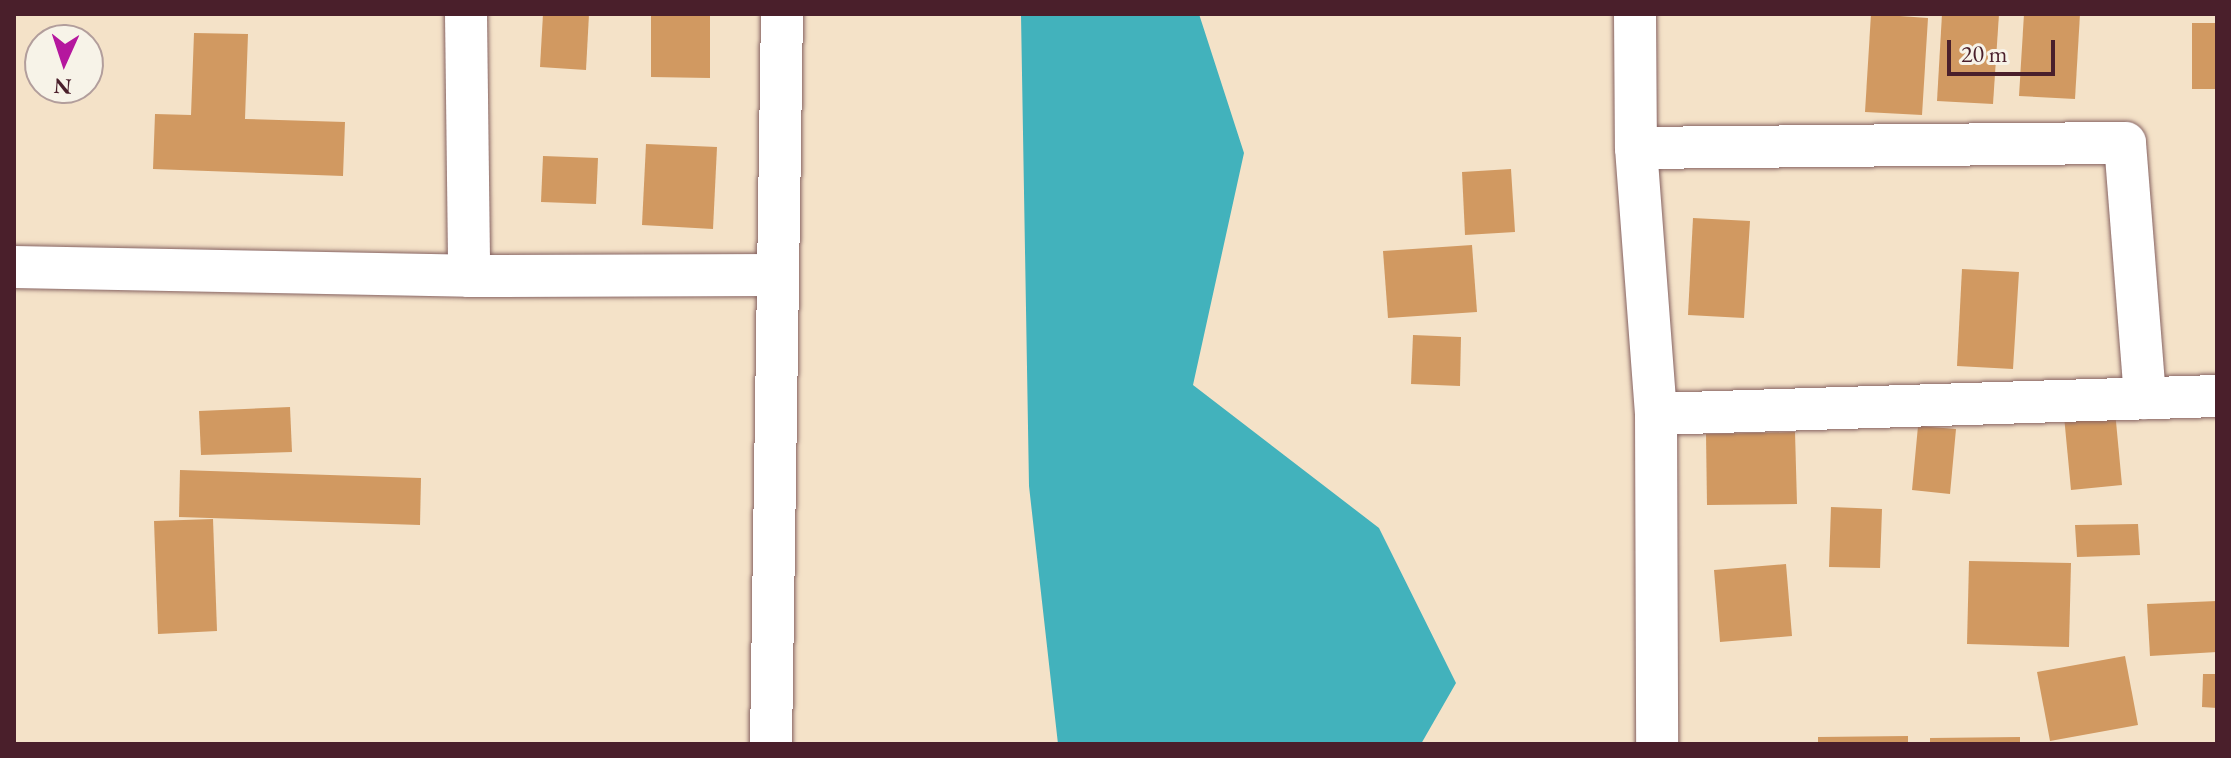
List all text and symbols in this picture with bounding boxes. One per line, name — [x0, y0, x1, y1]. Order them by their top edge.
north arrow — [24, 24, 104, 104]
scale bar — [1951, 24, 2059, 74]
text: 20 m — [1961, 38, 2008, 69]
text: N — [53, 72, 72, 101]

